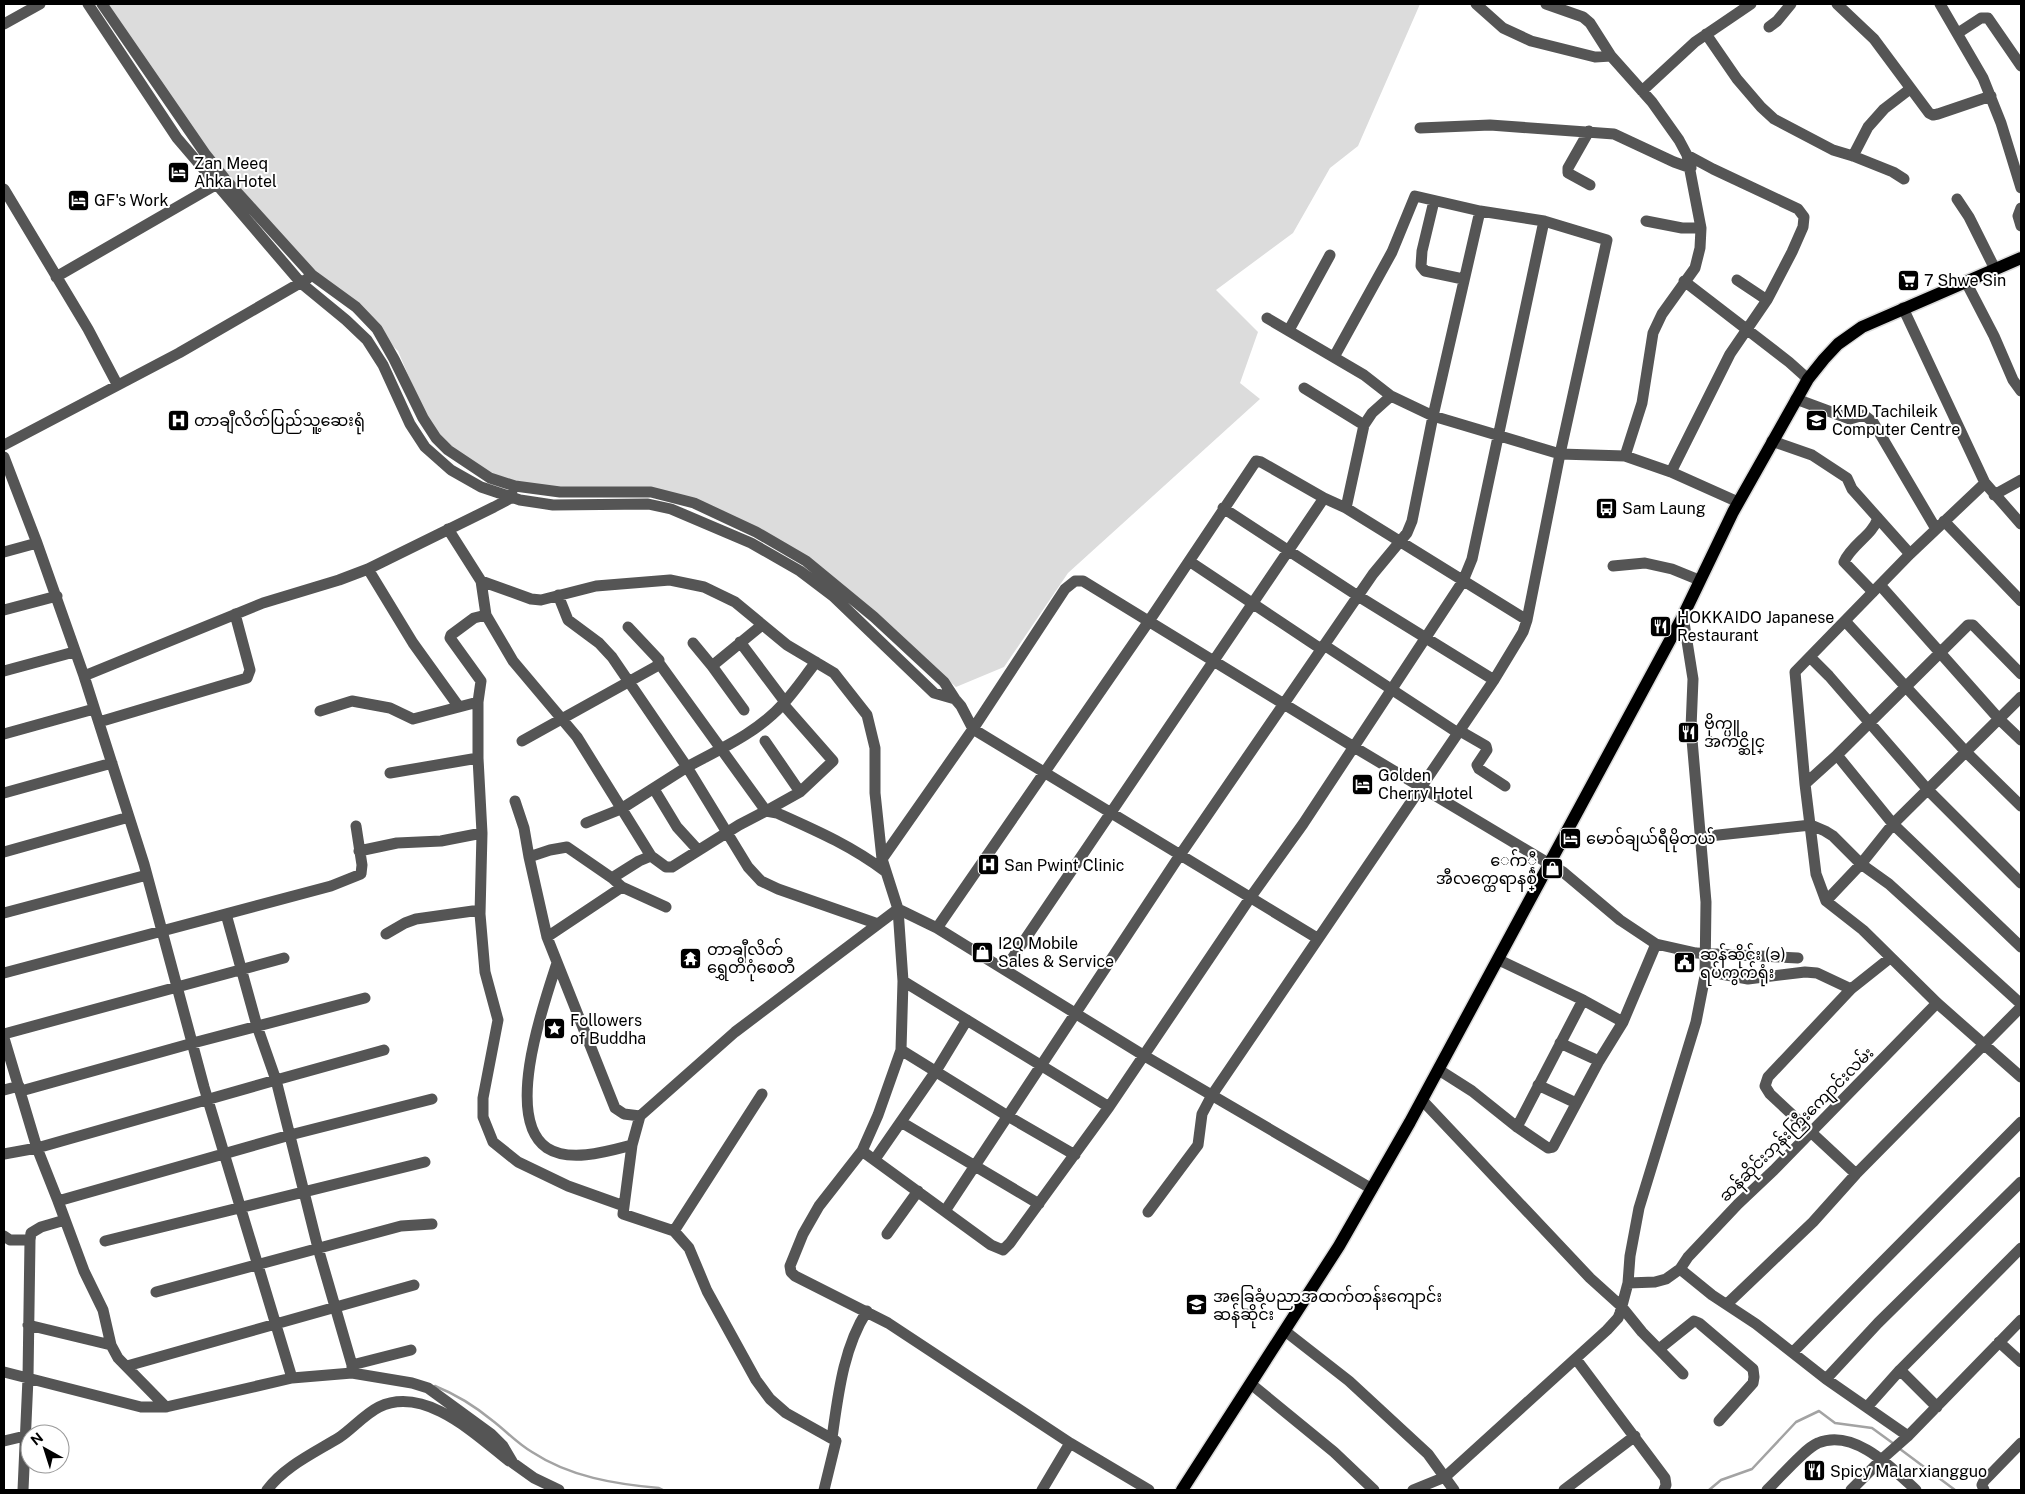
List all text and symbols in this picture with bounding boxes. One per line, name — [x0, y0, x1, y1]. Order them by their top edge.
place label: Zan Meeq Ahka Hotel — [194, 154, 277, 191]
hotel icon: Zan Meeq Ahka Hotel — [166, 160, 190, 184]
hotel icon: GF's Work — [66, 188, 90, 212]
place label: GF's Work — [94, 191, 168, 210]
supermarket icon: 7 Shwe Sin — [1896, 268, 1920, 292]
place label: 7 Shwe Sin — [1924, 271, 2006, 290]
place label: KMD Tachileik Computer Centre — [1832, 402, 1960, 439]
hospital icon: တာချီလိတ်ပြည်သူ့ဆေးရုံ — [166, 408, 190, 432]
school or university icon: KMD Tachileik Computer Centre — [1804, 408, 1828, 432]
place label: တာချီလိတ်ပြည်သူ့ဆေးရုံ — [194, 409, 365, 435]
bus stop icon: Sam Laung — [1594, 496, 1618, 520]
place label: Sam Laung — [1622, 499, 1706, 518]
place label: HOKKAIDO Japanese Restaurant — [1677, 608, 1834, 645]
restaurant icon: HOKKAIDO Japanese Restaurant — [1649, 614, 1673, 638]
place label: ဗိုက္ပူ အကင္ဆိုင္ — [1704, 713, 1765, 755]
restaurant icon: ဗိုက္ပူ အကင္ဆိုင္ — [1676, 720, 1700, 744]
place label: Golden Cherry Hotel — [1378, 766, 1473, 803]
hotel icon: Golden Cherry Hotel — [1350, 772, 1374, 796]
hotel icon: မောဝ်ချယ်ရီမိုတယ် — [1558, 826, 1582, 850]
place label: မောဝ်ချယ်ရီမိုတယ် — [1586, 827, 1716, 853]
place label: ေဂ်ာ္နီ အီလက္ထေရာနစ္ — [1436, 849, 1537, 892]
hospital icon: San Pwint Clinic — [976, 853, 1000, 877]
place label: San Pwint Clinic — [1004, 856, 1124, 875]
shop icon: ေဂ်ာ္နီ အီလက္ထေရာနစ္ — [1541, 857, 1565, 881]
place label: I2Q Mobile Sales & Service — [998, 934, 1114, 971]
place label: တာချီလိတ် ရွှေတိဂုံစေတီ — [707, 938, 795, 982]
shop icon: I2Q Mobile Sales & Service — [970, 940, 994, 964]
place label: ဆန်ဆိုင်း (ခ) ရပ်ကွက်ရုံး — [1700, 943, 1786, 987]
temple icon: တာချီလိတ် ရွှေတိဂုံစေတီ — [679, 946, 703, 970]
public building icon: ဆန်ဆိုင်း (ခ) ရပ်ကွက်ရုံး — [1672, 951, 1696, 975]
place label: Followers of Buddha — [570, 1011, 646, 1048]
place icon: Followers of Buddha — [542, 1017, 566, 1041]
street label: ဆန်ဆိုင်းဘုန်းကြီးကျောင်းလမ်း — [1714, 1042, 1881, 1209]
place label: အခြေခံပညာအထက်တန်းကျောင်း ဆန်ဆိုင်း — [1213, 1285, 1442, 1329]
school or university icon: အခြေခံပညာအထက်တန်းကျောင်း ဆန်ဆိုင်း — [1185, 1293, 1209, 1317]
north arrow — [20, 1424, 70, 1474]
text: N — [28, 1429, 46, 1449]
restaurant icon: Spicy Malarxiangguo — [1802, 1459, 1826, 1483]
place label: Spicy Malarxiangguo — [1830, 1462, 1987, 1481]

